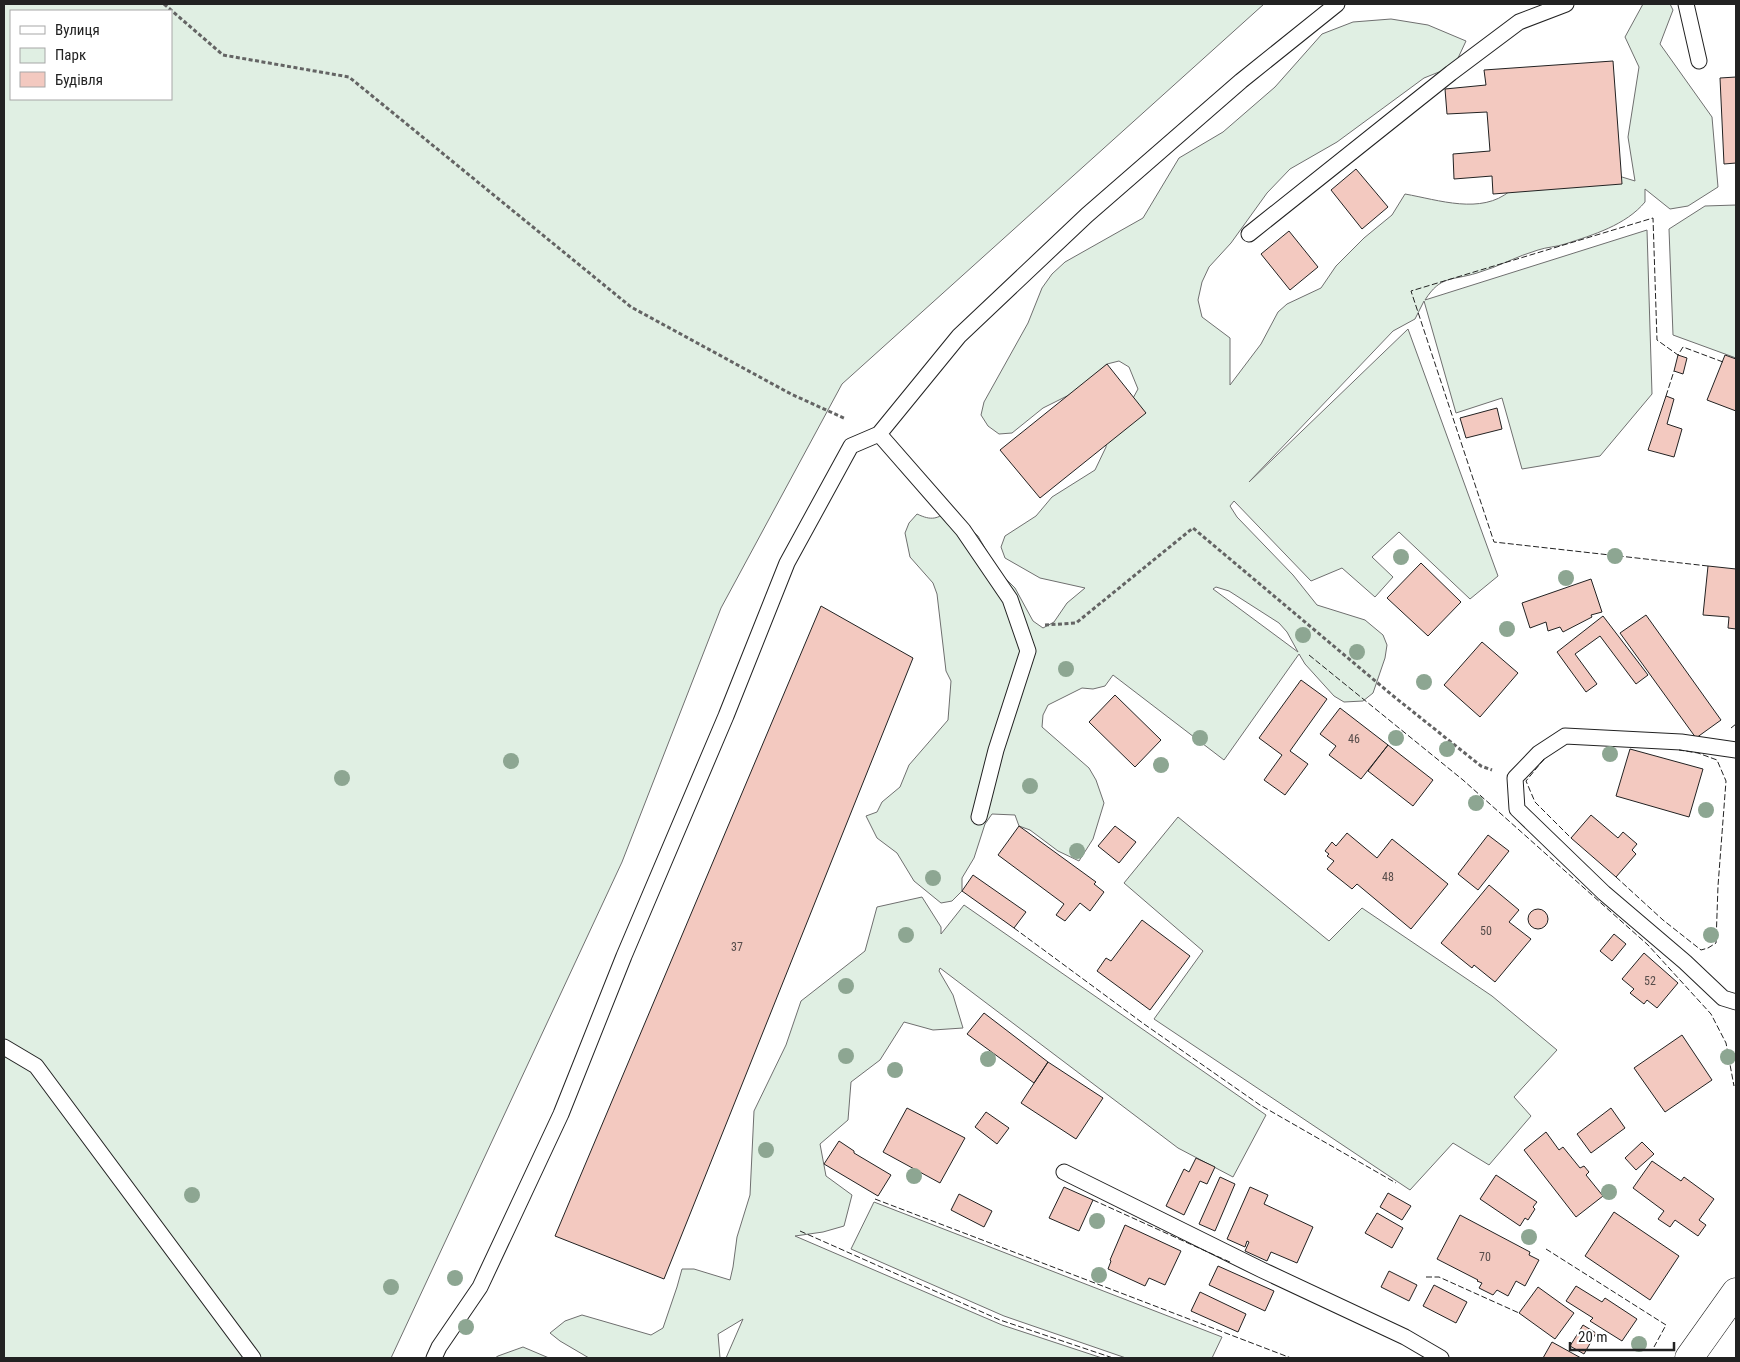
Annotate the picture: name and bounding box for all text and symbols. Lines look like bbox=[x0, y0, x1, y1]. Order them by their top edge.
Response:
legend bbox=[10, 10, 172, 100]
text: Вулиця bbox=[55, 21, 100, 39]
text: Парк bbox=[55, 46, 86, 64]
text: Будівля bbox=[55, 71, 103, 89]
house number: 46 bbox=[1348, 732, 1360, 746]
house number: 48 bbox=[1382, 870, 1394, 884]
house number: 50 bbox=[1480, 924, 1492, 938]
house number: 37 bbox=[731, 940, 743, 954]
house number: 52 bbox=[1644, 974, 1656, 988]
house number: 70 bbox=[1479, 1250, 1491, 1264]
scale bar bbox=[1570, 1320, 1674, 1352]
text: 20 m bbox=[1578, 1328, 1608, 1346]

